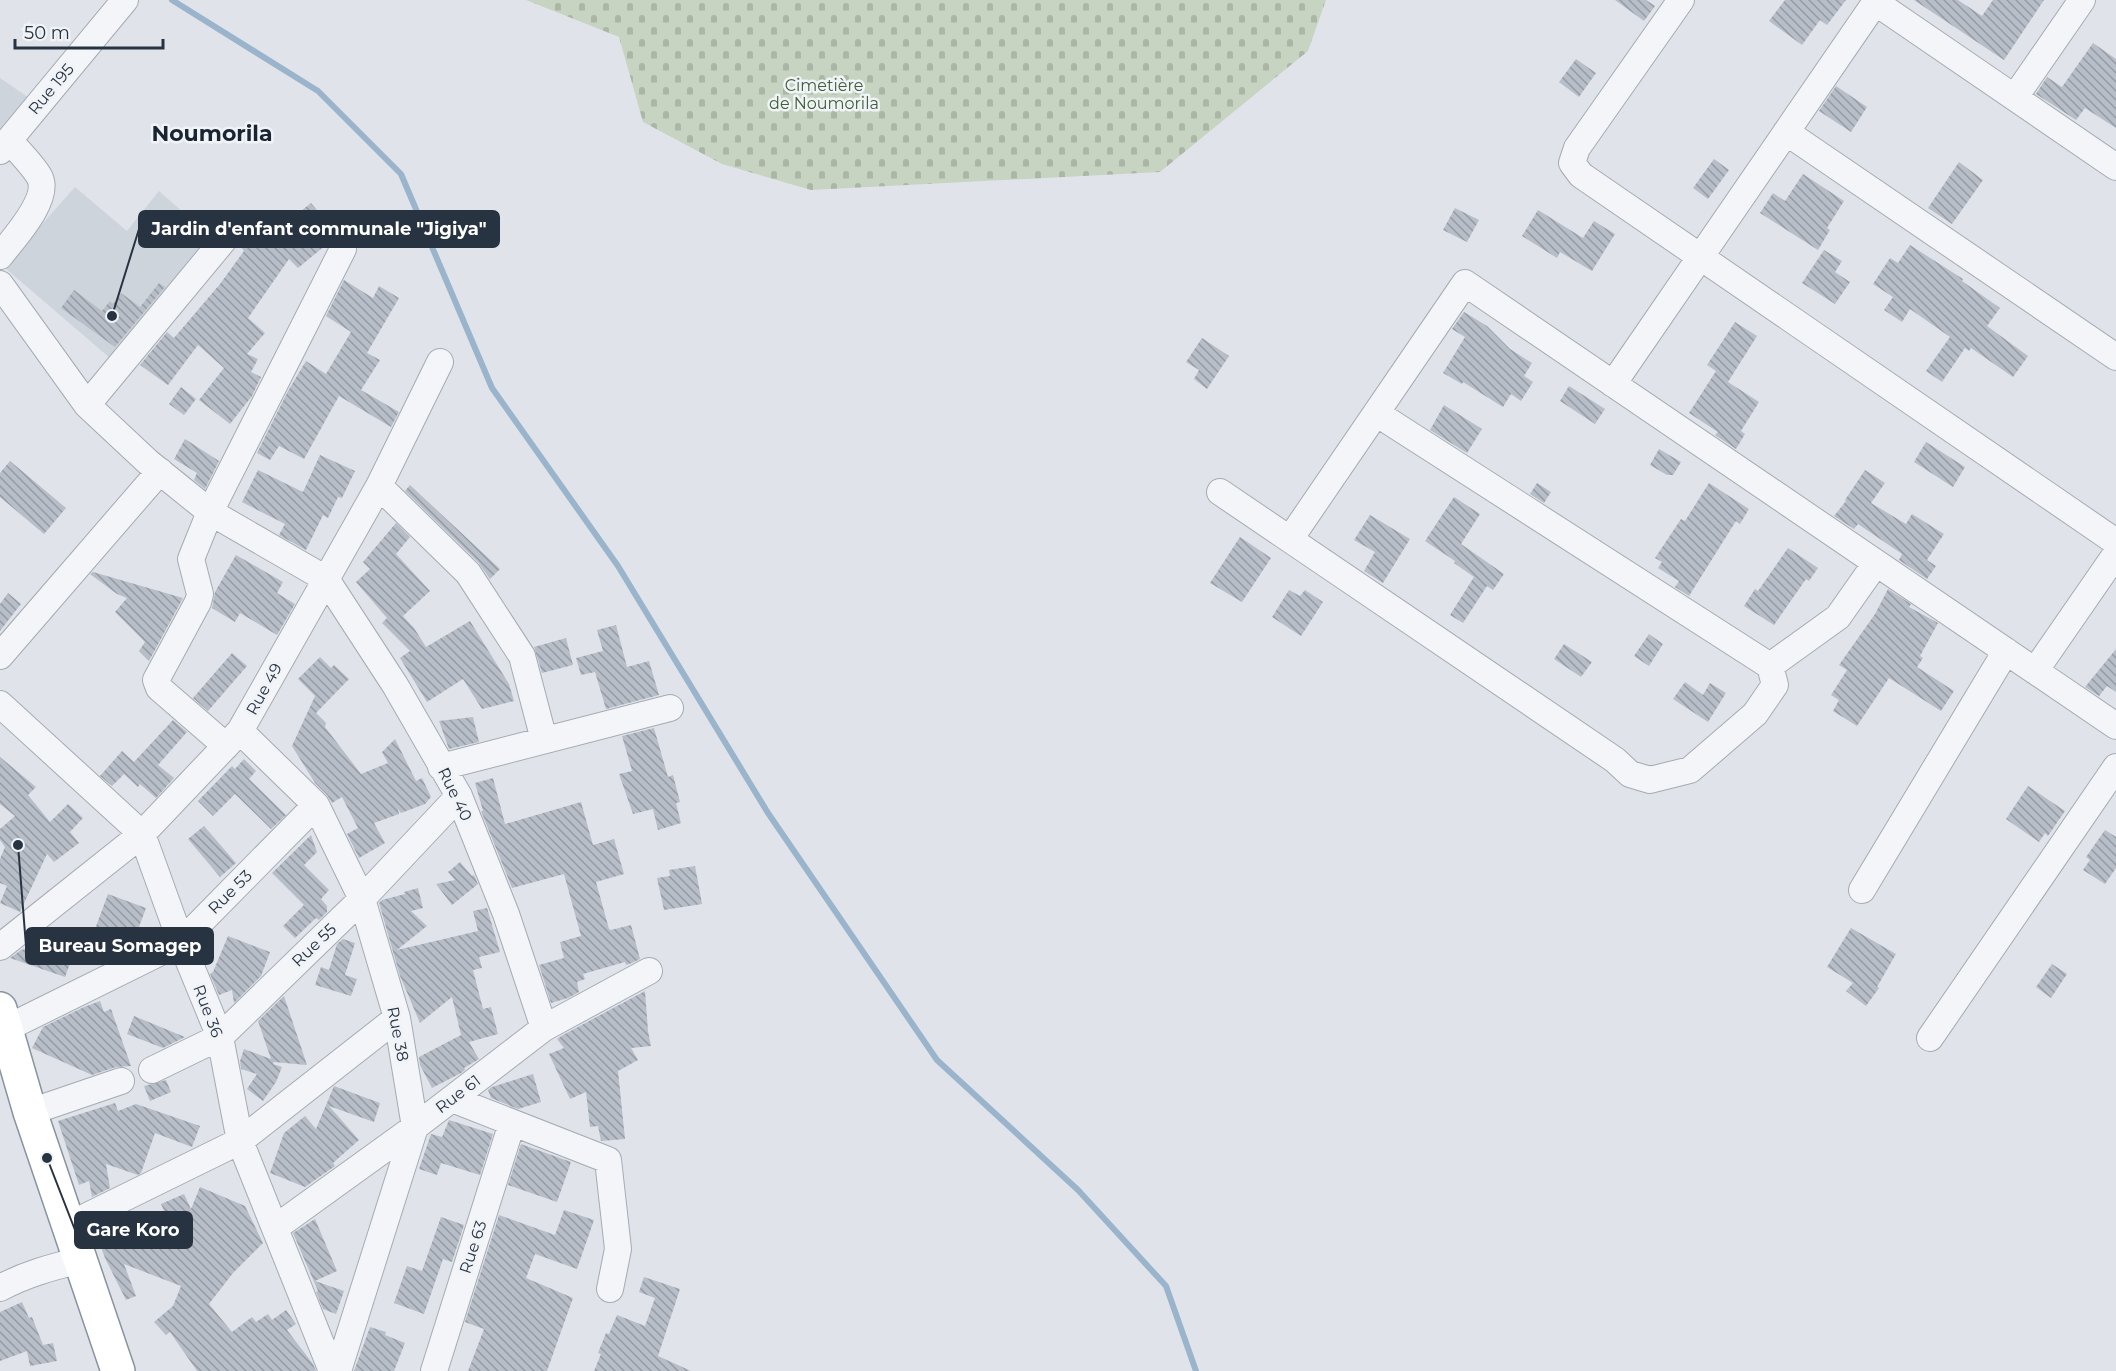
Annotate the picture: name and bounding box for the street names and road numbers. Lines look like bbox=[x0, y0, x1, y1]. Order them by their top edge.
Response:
street label: Rue 195 bbox=[24, 60, 78, 118]
street label: Rue 49 bbox=[242, 660, 286, 718]
street label: Rue 40 bbox=[434, 764, 476, 824]
street label: Rue 53 bbox=[204, 866, 256, 918]
street label: Rue 55 bbox=[288, 919, 340, 971]
street label: Rue 36 bbox=[189, 982, 227, 1040]
street label: Rue 38 bbox=[383, 1005, 413, 1063]
street label: Rue 61 bbox=[432, 1071, 484, 1117]
street label: Rue 63 bbox=[455, 1218, 491, 1276]

